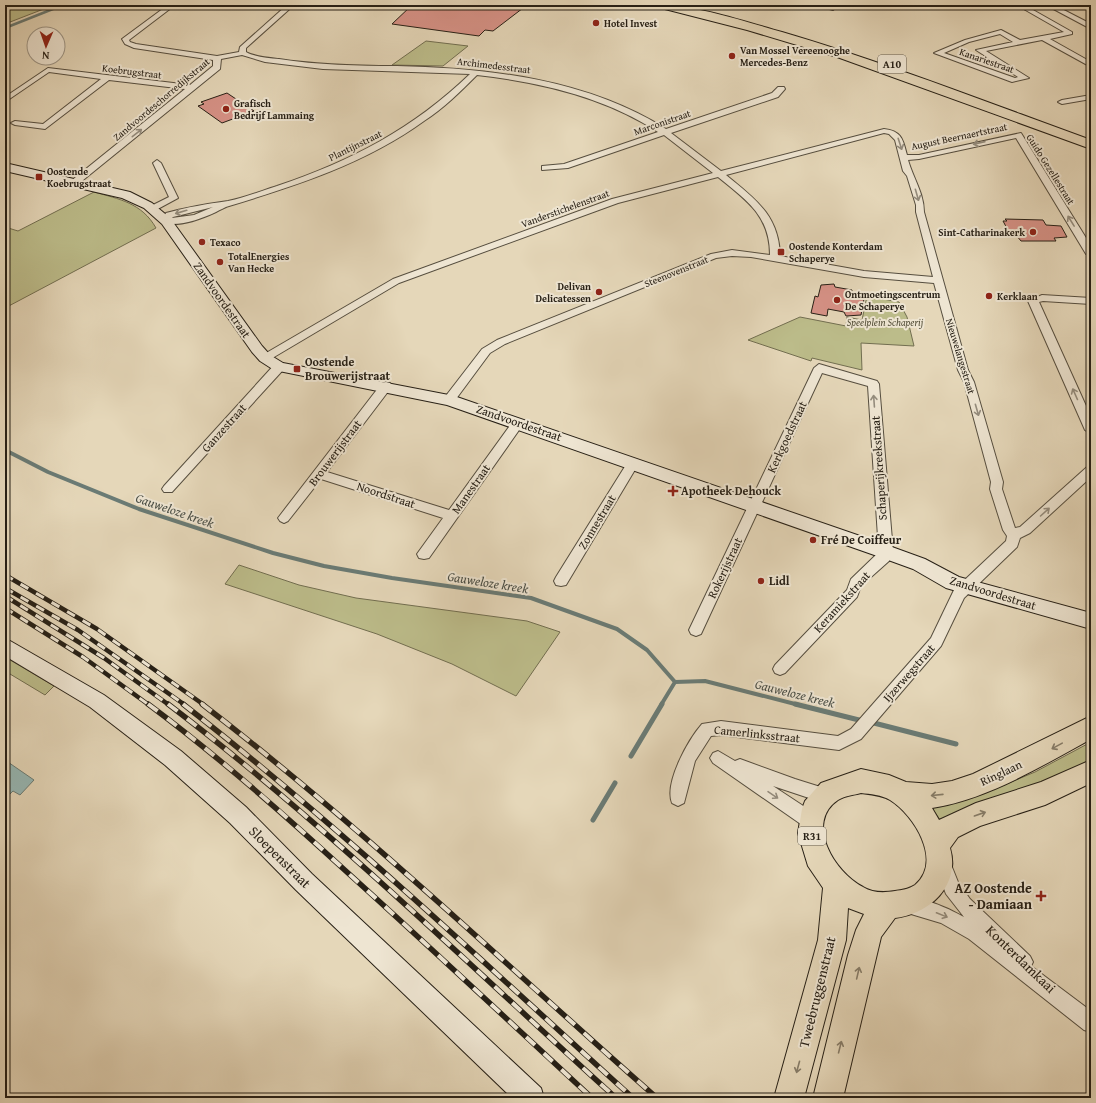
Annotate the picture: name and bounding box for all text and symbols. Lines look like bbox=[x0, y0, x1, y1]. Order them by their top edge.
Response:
place label: Hotel Invest bbox=[604, 16, 658, 31]
marker: Hotel Invest bbox=[591, 18, 601, 28]
north arrow bbox=[26, 26, 66, 66]
place label: Van Mossel Vereenooghe Mercedes-Benz bbox=[740, 43, 850, 70]
street label: Kanariestraat bbox=[957, 44, 1017, 77]
text: N bbox=[41, 48, 50, 64]
marker: Van Mossel Vereenooghe Mercedes-Benz bbox=[727, 51, 737, 61]
street label: Zandvoordeschorredijkstraat bbox=[110, 54, 213, 144]
street label: Archimedesstraat bbox=[456, 54, 532, 78]
road number: A10 bbox=[878, 55, 906, 73]
street label: Koebrugstraat bbox=[101, 60, 163, 83]
place label: Grafisch Bedrijf Lammaing bbox=[234, 96, 315, 123]
marker: Grafisch Bedrijf Lammaing bbox=[221, 104, 231, 114]
street label: Marconistraat bbox=[632, 106, 693, 139]
street label: August Beernaertstraat bbox=[910, 119, 1009, 154]
street label: Plantijnstraat bbox=[326, 126, 385, 165]
one-way arrow bbox=[132, 128, 143, 137]
street label: Guido Gezellestraat bbox=[1023, 131, 1079, 208]
one-way arrow bbox=[897, 137, 904, 150]
one-way arrow bbox=[973, 140, 986, 147]
place label: Oostende Koebrugstraat bbox=[47, 164, 111, 191]
marker: Oostende Koebrugstraat bbox=[34, 172, 44, 182]
street label: Vanderstichelenstraat bbox=[519, 185, 612, 231]
one-way arrow bbox=[914, 188, 921, 201]
one-way arrow bbox=[174, 209, 187, 216]
one-way arrow bbox=[1066, 215, 1074, 227]
place label: Sint-Catharinakerk bbox=[938, 225, 1025, 240]
marker: Sint-Catharinakerk bbox=[1028, 227, 1038, 237]
place label: Texaco bbox=[210, 235, 241, 250]
marker: Texaco bbox=[197, 237, 207, 247]
place label: Oostende Konterdam Schaperye bbox=[789, 239, 883, 266]
marker: Oostende Konterdam Schaperye bbox=[776, 247, 786, 257]
place label: TotalEnergies Van Hecke bbox=[228, 249, 289, 276]
street label: Steenovenstraat bbox=[642, 252, 711, 291]
marker: TotalEnergies Van Hecke bbox=[215, 257, 225, 267]
street label: Zandvoordestraat bbox=[190, 258, 255, 342]
place label: Delivan Delicatessen bbox=[536, 279, 591, 306]
marker: Delivan Delicatessen bbox=[594, 287, 604, 297]
place label: Ontmoetingscentrum De Schaperye bbox=[845, 287, 941, 314]
place label: Kerklaan bbox=[997, 289, 1038, 304]
marker: Kerklaan bbox=[984, 291, 994, 301]
marker: Ontmoetingscentrum De Schaperye bbox=[832, 295, 842, 305]
park label: Speelplein Schaperij bbox=[847, 315, 924, 330]
street label: Nieuwelangestraat bbox=[942, 316, 979, 396]
place label: Oostende Brouwerijstraat bbox=[305, 353, 391, 384]
marker: Oostende Brouwerijstraat bbox=[292, 364, 302, 374]
one-way arrow bbox=[1071, 388, 1078, 400]
one-way arrow bbox=[870, 395, 877, 408]
street label: Kerkgoedstraat bbox=[763, 397, 811, 475]
street label: Ganzestraat bbox=[197, 399, 250, 456]
street label: Zandvoordestraat bbox=[474, 400, 565, 445]
one-way arrow bbox=[974, 404, 981, 417]
street label: Schaperijkreekstraat bbox=[866, 414, 891, 521]
street label: Brouwerijstraat bbox=[304, 415, 366, 489]
street label: Manestraat bbox=[447, 460, 494, 517]
street label: Noordstraat bbox=[355, 477, 418, 512]
place label: Apotheek Dehouck bbox=[681, 482, 781, 499]
marker: Apotheek Dehouck bbox=[668, 486, 678, 496]
water label: Gauweloze kreek bbox=[133, 488, 217, 533]
street label: Zonnestraat bbox=[574, 491, 620, 552]
one-way arrow bbox=[1040, 507, 1050, 517]
place label: Fré De Coiffeur bbox=[821, 531, 902, 548]
street label: Rokerijstraat bbox=[703, 534, 746, 601]
marker: Fré De Coiffeur bbox=[808, 535, 818, 545]
water label: Gauweloze kreek bbox=[446, 567, 530, 598]
street label: Keramiekstraat bbox=[809, 567, 874, 636]
street label: Zandvoordestraat bbox=[948, 571, 1039, 614]
place label: Lidl bbox=[769, 572, 790, 589]
marker: Lidl bbox=[756, 576, 766, 586]
street label: Ijzerwegstraat bbox=[879, 639, 939, 705]
water label: Gauweloze kreek bbox=[753, 674, 837, 713]
street label: Camerlinksstraat bbox=[713, 721, 802, 747]
one-way arrow bbox=[1051, 742, 1063, 750]
street label: Ringlaan bbox=[977, 755, 1025, 790]
one-way arrow bbox=[767, 791, 778, 799]
one-way arrow bbox=[931, 791, 944, 799]
one-way arrow bbox=[974, 810, 986, 818]
street label: Sloepenstraat bbox=[244, 821, 316, 893]
road number: R31 bbox=[798, 827, 826, 845]
place label: AZ Oostende - Damiaan bbox=[955, 878, 1033, 914]
marker: AZ Oostende - Damiaan bbox=[1035, 890, 1047, 902]
one-way arrow bbox=[936, 912, 948, 920]
street label: Konterdamkaai bbox=[982, 920, 1060, 998]
street label: Tweebruggenstraat bbox=[794, 934, 840, 1050]
one-way arrow bbox=[854, 967, 862, 980]
one-way arrow bbox=[837, 1040, 845, 1053]
one-way arrow bbox=[793, 1060, 801, 1073]

